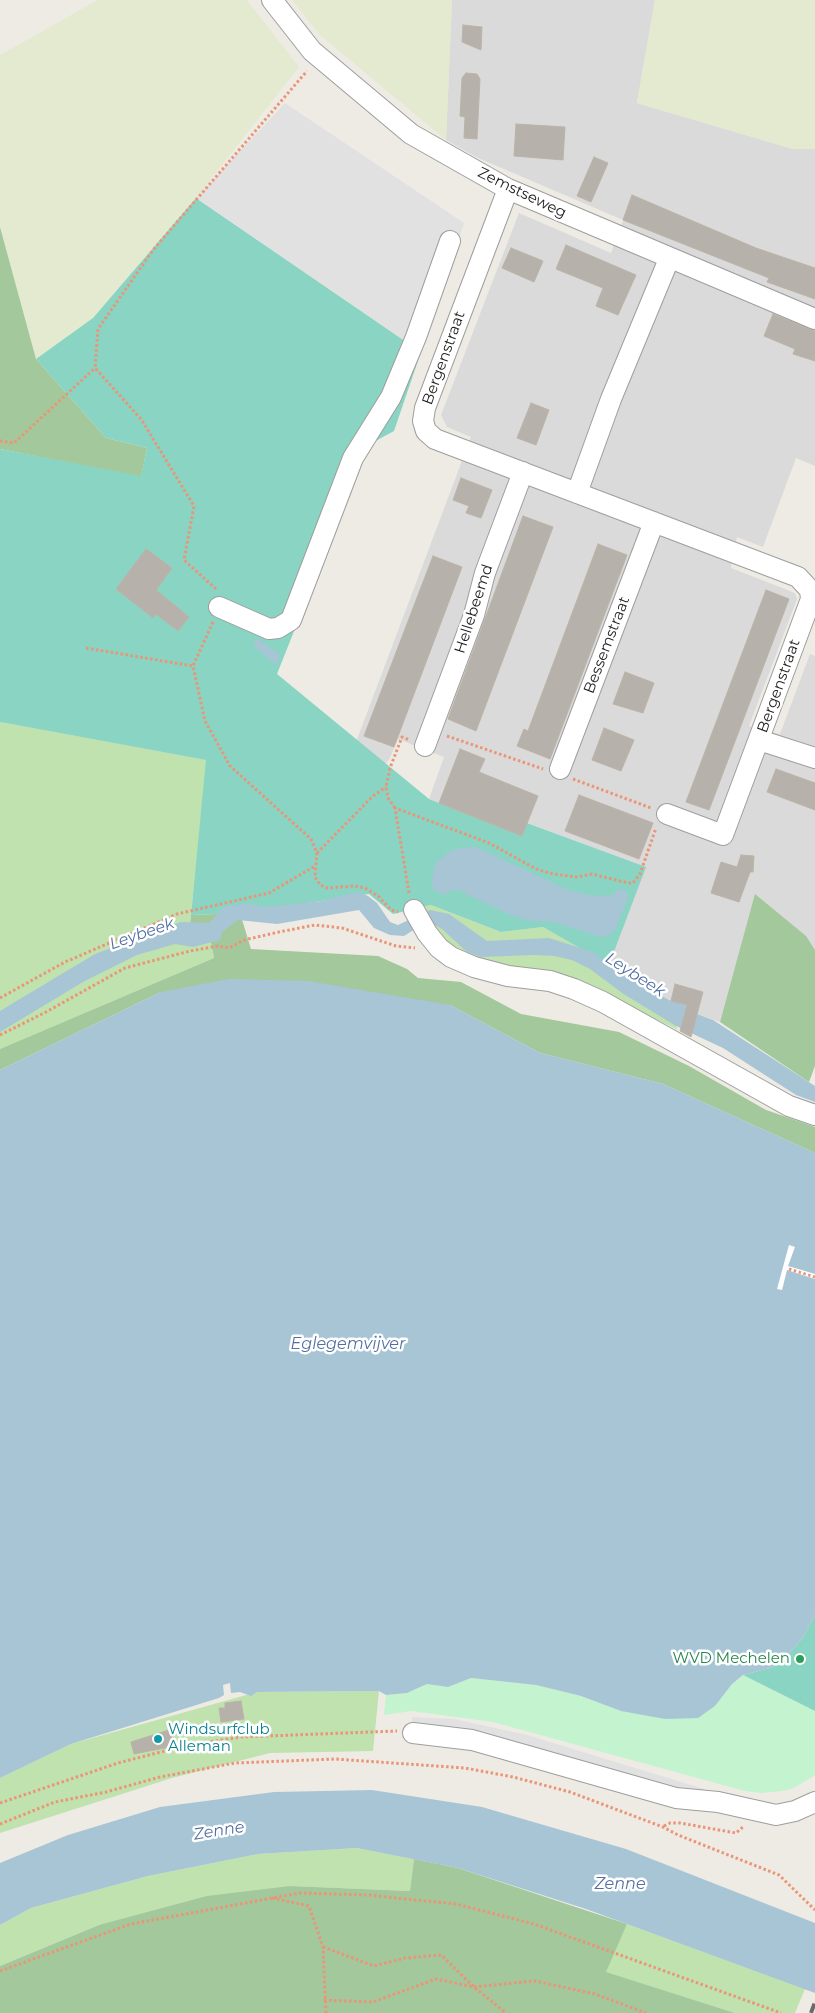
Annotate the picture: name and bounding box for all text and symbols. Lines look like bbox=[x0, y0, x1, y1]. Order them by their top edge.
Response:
street label: Zemstseweg bbox=[475, 164, 569, 222]
street label: Bergenstraat bbox=[419, 309, 469, 407]
street label: Hellebeemd bbox=[451, 562, 497, 656]
street label: Bessemstraat bbox=[580, 594, 634, 696]
street label: Bergenstraat bbox=[754, 637, 804, 735]
water label: Leybeek bbox=[107, 914, 177, 954]
water label: Leybeek bbox=[602, 949, 668, 1001]
water label: Eglegemvijver bbox=[291, 1334, 405, 1354]
place label: WVD Mechelen bbox=[673, 1650, 790, 1668]
marker: WVD Mechelen bbox=[794, 1653, 806, 1665]
place label: Windsurfclub Alleman bbox=[168, 1721, 270, 1756]
marker: Windsurfclub Alleman bbox=[152, 1733, 164, 1745]
water label: Zenne bbox=[192, 1818, 246, 1844]
water label: Zenne bbox=[594, 1874, 646, 1894]

